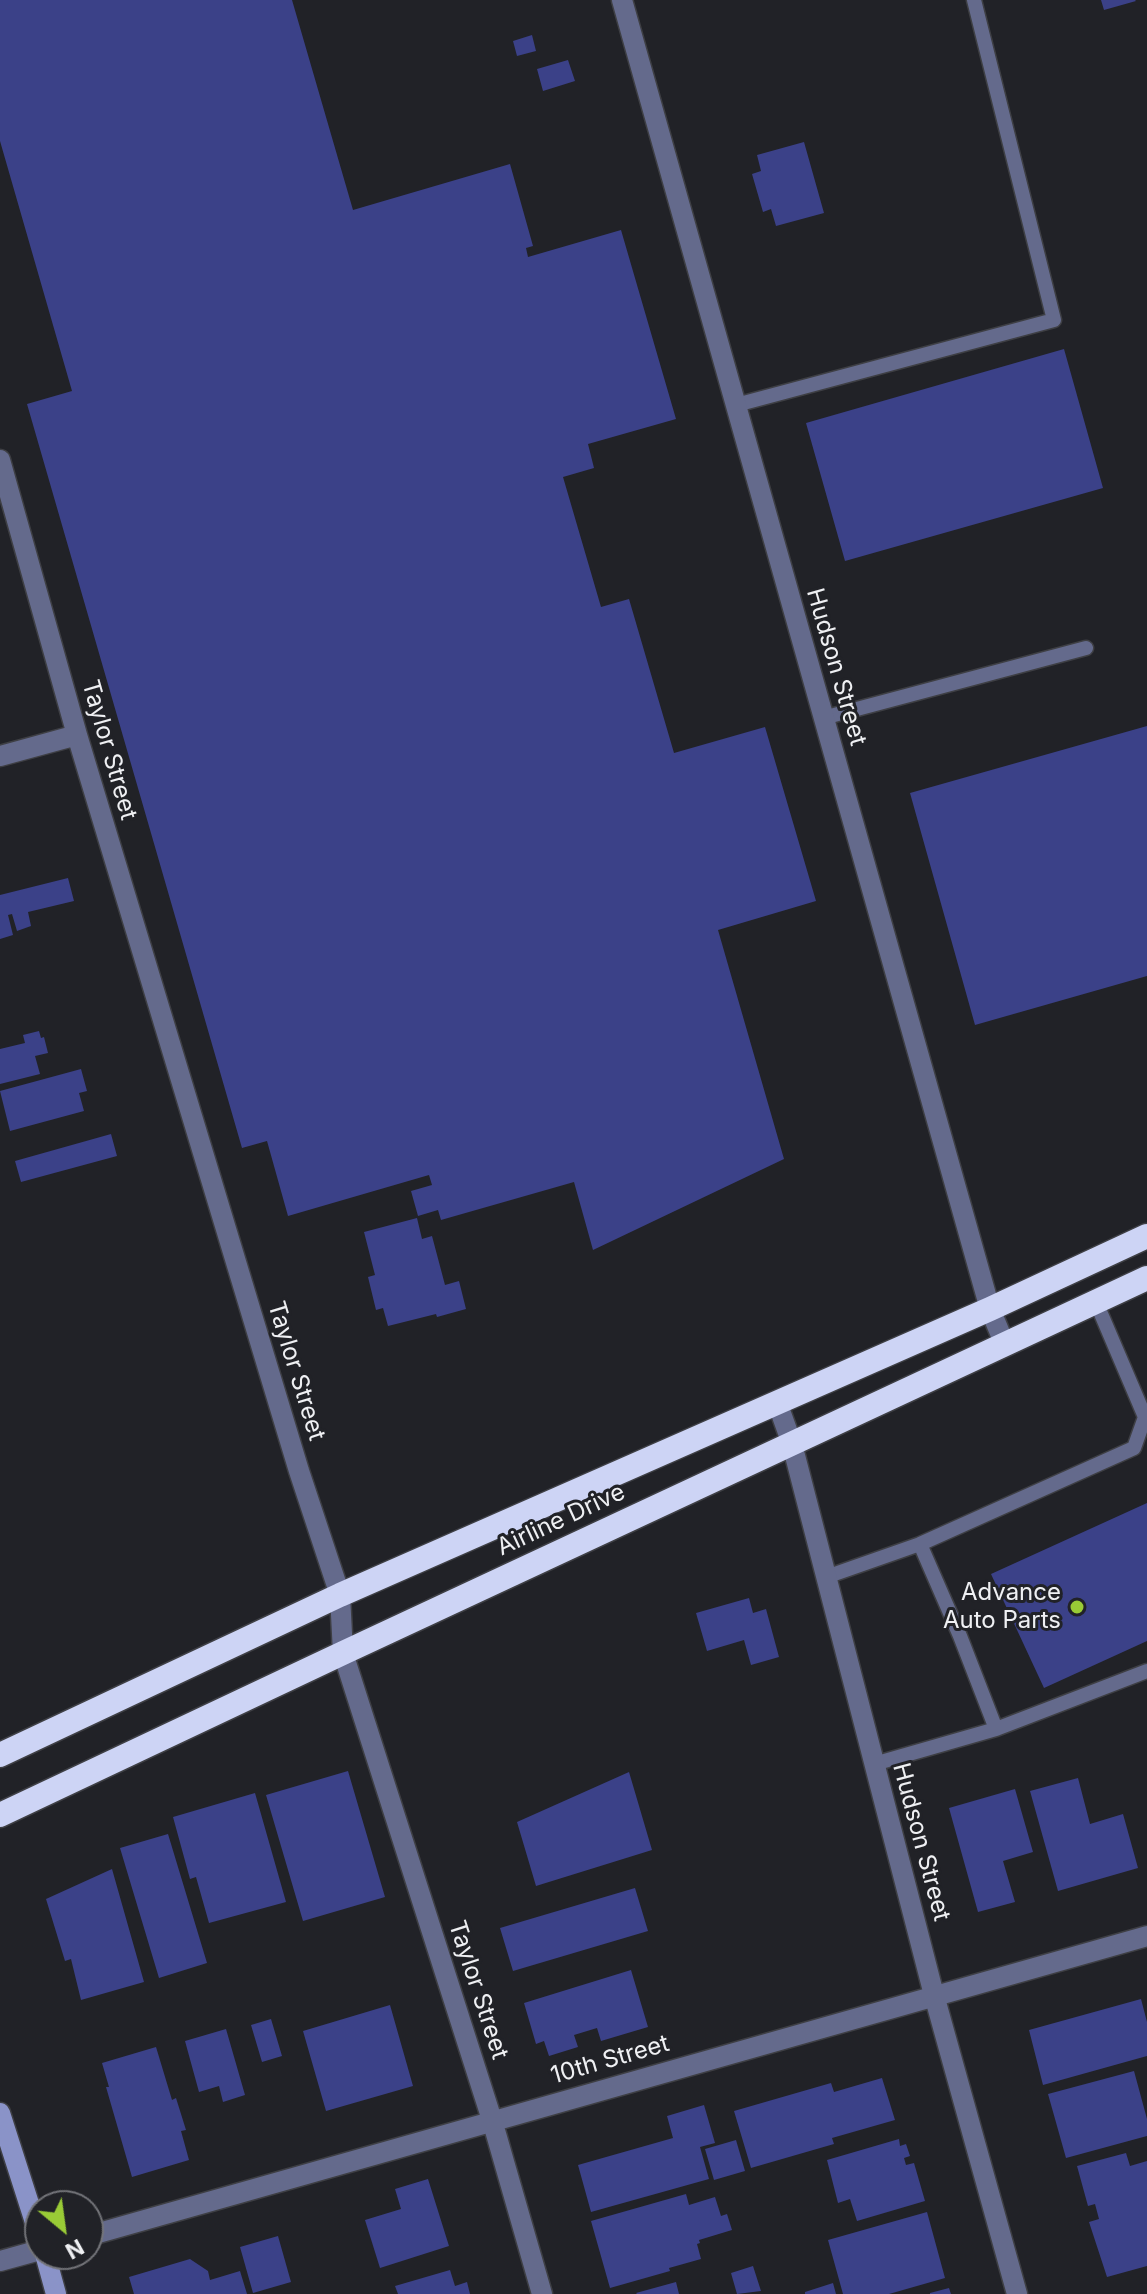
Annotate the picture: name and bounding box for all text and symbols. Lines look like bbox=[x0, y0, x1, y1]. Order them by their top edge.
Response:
street label: Hudson Street bbox=[800, 585, 872, 749]
street label: Taylor Street bbox=[75, 677, 143, 823]
street label: Taylor Street bbox=[261, 1298, 331, 1444]
street label: Airline Drive bbox=[492, 1478, 630, 1562]
place label: Advance Auto Parts bbox=[943, 1579, 1061, 1635]
marker: Advance Auto Parts bbox=[1068, 1598, 1086, 1616]
street label: Hudson Street bbox=[886, 1760, 956, 1924]
street label: Taylor Street bbox=[442, 1917, 514, 2063]
street label: 10th Street bbox=[548, 2029, 672, 2091]
north arrow bbox=[24, 2190, 104, 2270]
text: N bbox=[61, 2234, 88, 2265]

